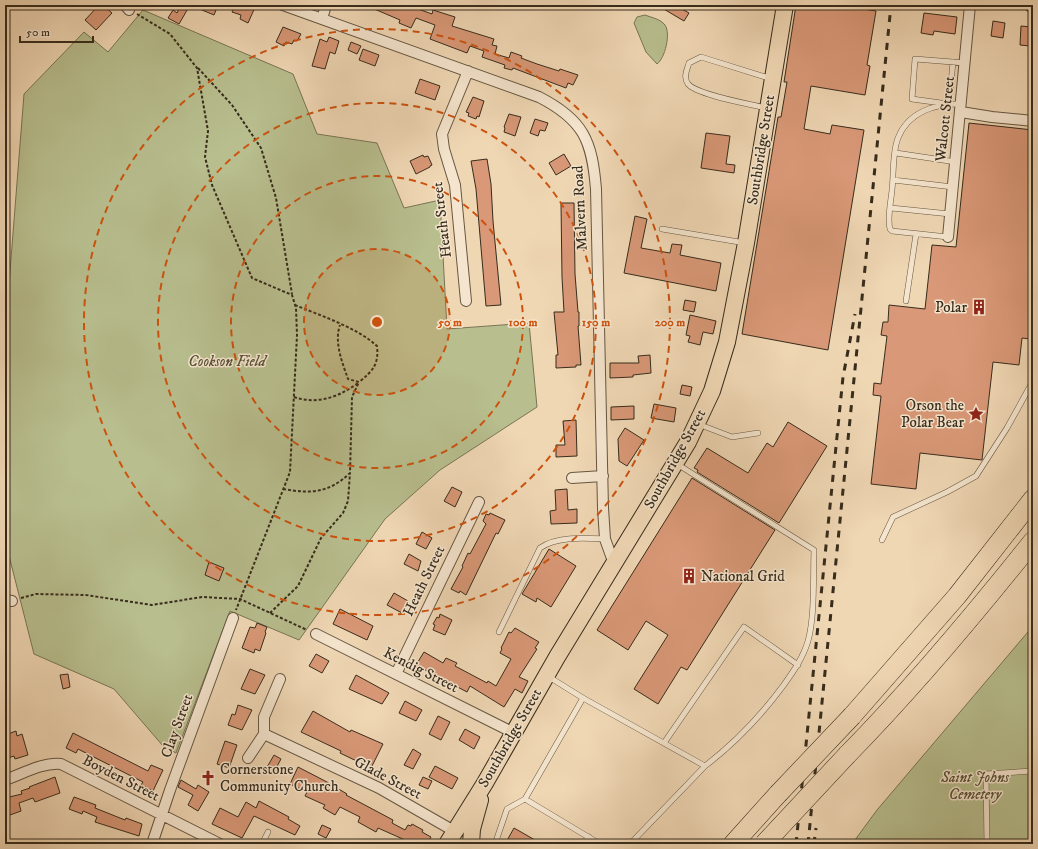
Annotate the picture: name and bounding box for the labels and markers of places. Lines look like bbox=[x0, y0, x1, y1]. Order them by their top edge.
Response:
place label: Polar bbox=[935, 298, 967, 317]
building icon: Polar bbox=[970, 298, 988, 316]
centre of rings bbox=[370, 315, 384, 329]
place label: Orson the Polar Bear bbox=[901, 396, 964, 432]
place icon: Orson the Polar Bear bbox=[967, 405, 985, 423]
building icon: National Grid bbox=[680, 567, 698, 585]
place label: National Grid bbox=[701, 567, 785, 586]
place label: Cornerstone Community Church bbox=[220, 760, 339, 796]
church icon: Cornerstone Community Church bbox=[199, 769, 217, 787]

